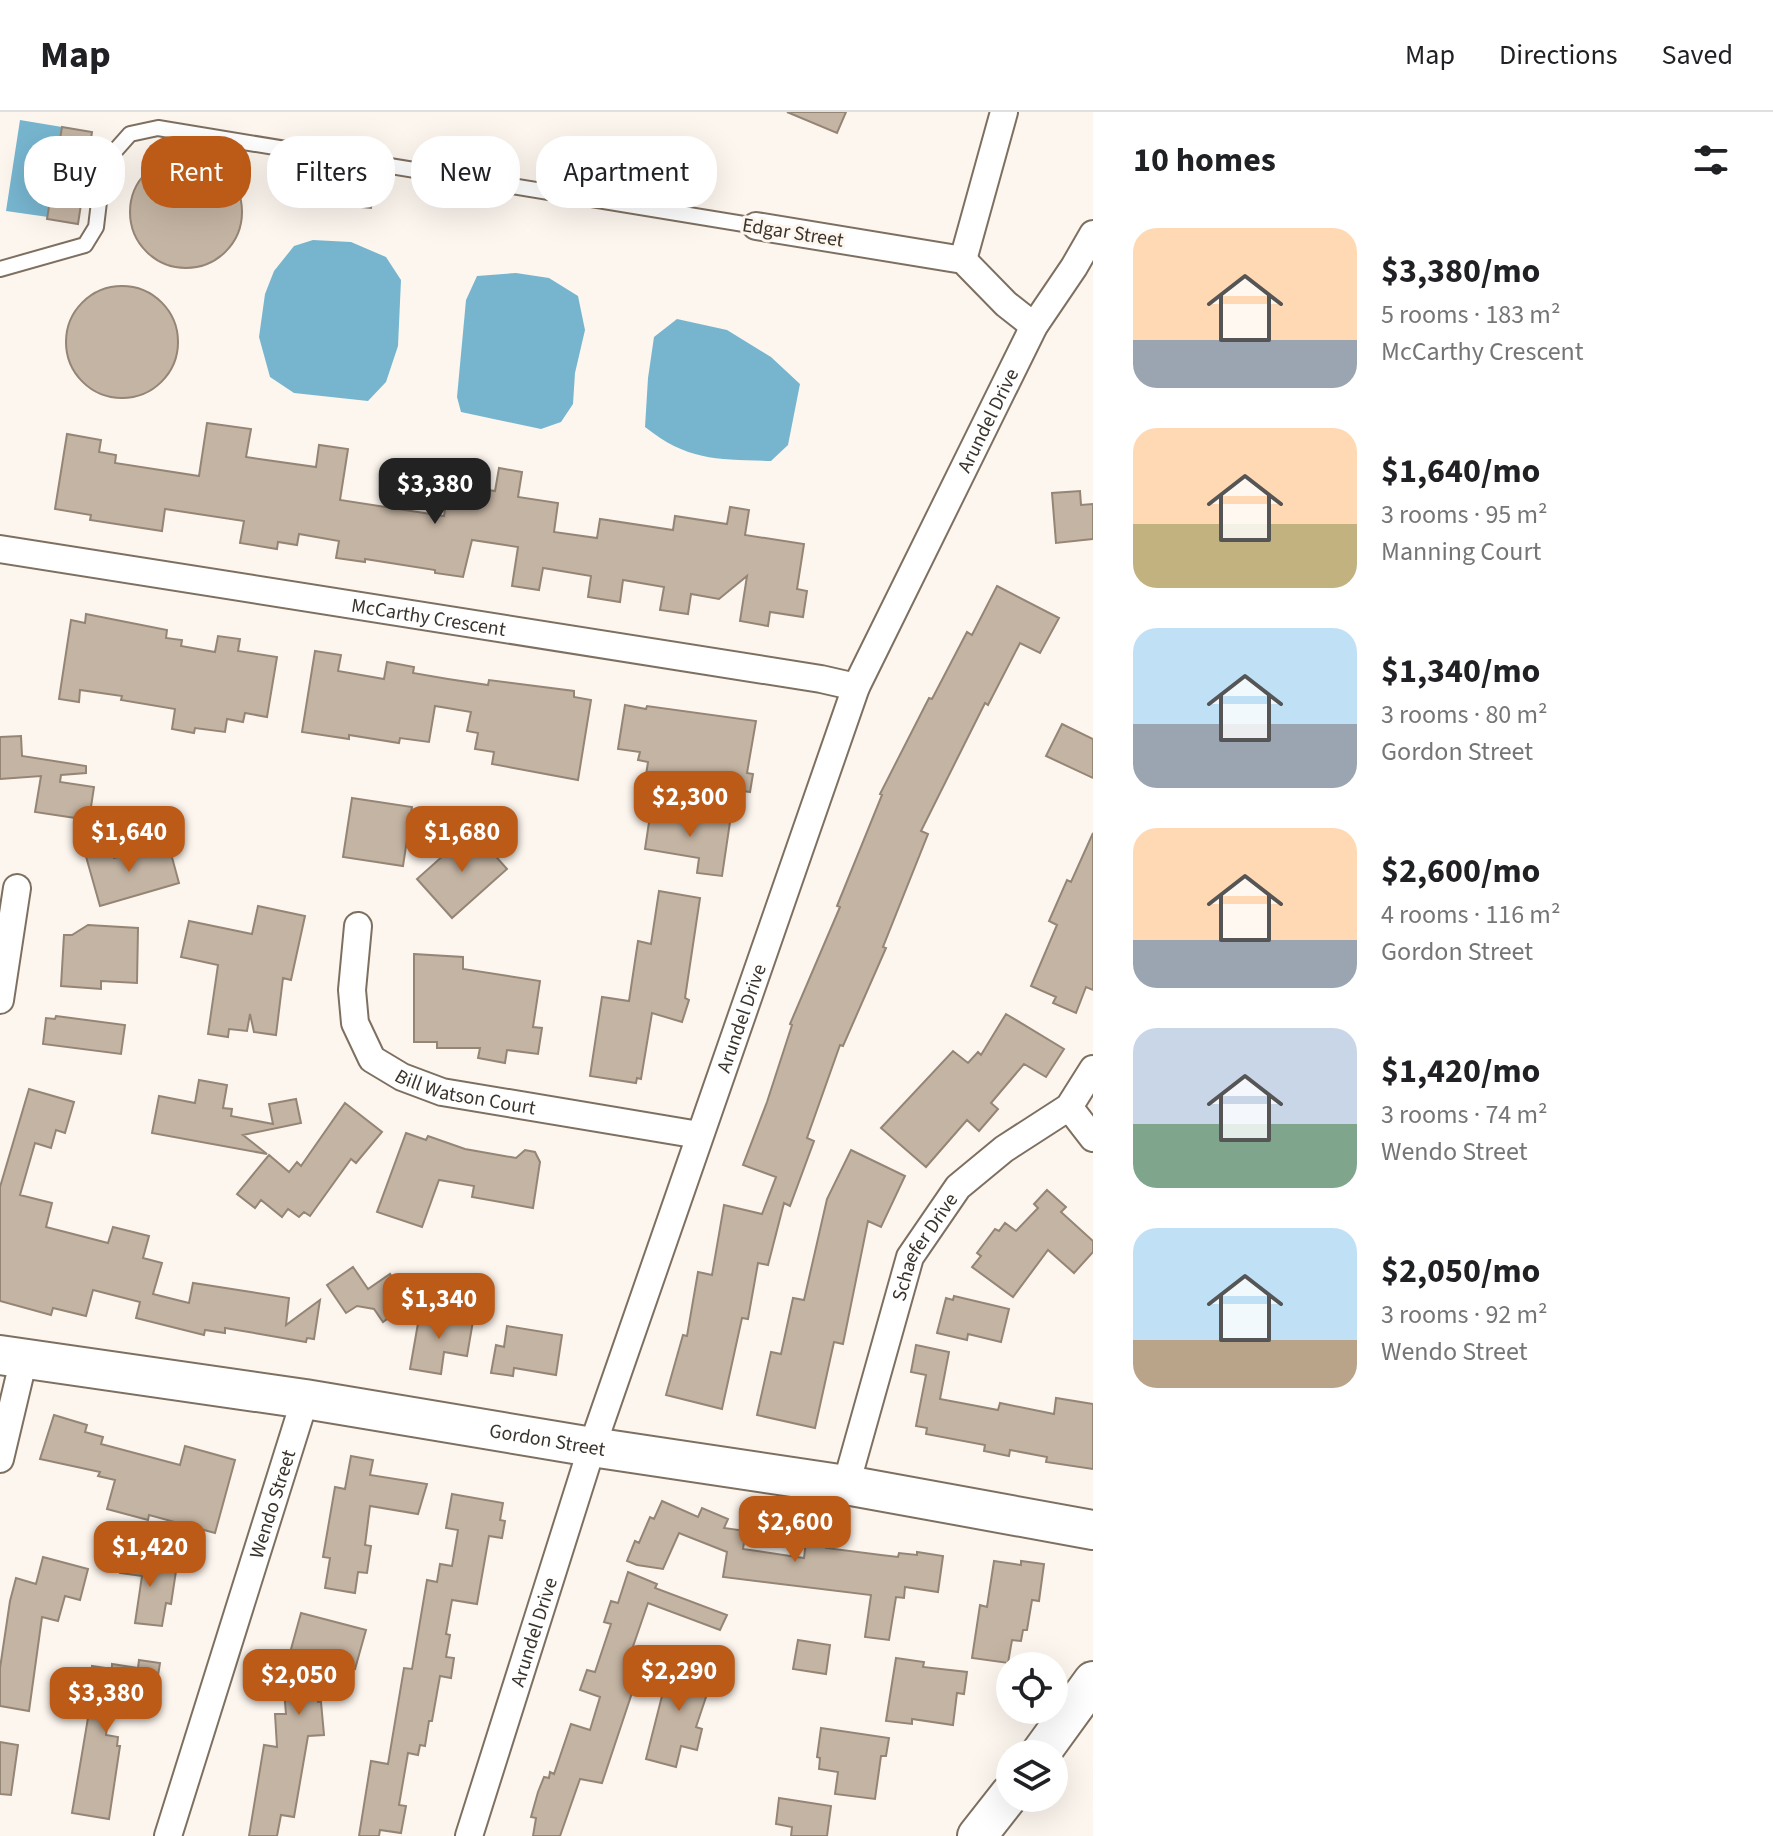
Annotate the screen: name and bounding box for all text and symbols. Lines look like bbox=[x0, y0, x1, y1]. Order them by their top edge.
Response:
text: Map bbox=[40, 28, 111, 82]
text: Map bbox=[1405, 35, 1455, 75]
text: Directions bbox=[1499, 35, 1618, 75]
text: Saved bbox=[1662, 35, 1733, 75]
chip: Buy bbox=[24, 136, 125, 208]
chip: Rent bbox=[141, 136, 251, 208]
chip: Filters bbox=[267, 136, 395, 208]
chip: New bbox=[411, 136, 520, 208]
chip: Apartment bbox=[536, 136, 717, 208]
text: 10 homes bbox=[1133, 136, 1276, 185]
icon: filters bbox=[1689, 138, 1733, 182]
street label: Edgar Street bbox=[740, 211, 846, 255]
text: $3,380/mo bbox=[1381, 247, 1541, 296]
icon: home bbox=[1197, 260, 1293, 356]
text: 5 rooms · 183 m² bbox=[1381, 296, 1560, 333]
text: McCarthy Crescent bbox=[1381, 333, 1584, 370]
street label: Arundel Drive bbox=[951, 364, 1026, 478]
text: $1,640/mo bbox=[1381, 447, 1541, 496]
pin: $3,380 bbox=[370, 458, 500, 526]
icon: home bbox=[1197, 460, 1293, 556]
text: $3,380 bbox=[397, 465, 473, 502]
text: 3 rooms · 95 m² bbox=[1381, 496, 1548, 533]
text: Manning Court bbox=[1381, 533, 1541, 570]
street label: McCarthy Crescent bbox=[349, 592, 508, 644]
text: $1,340/mo bbox=[1381, 647, 1541, 696]
icon: home bbox=[1197, 660, 1293, 756]
text: 3 rooms · 80 m² bbox=[1381, 696, 1548, 733]
text: Gordon Street bbox=[1381, 733, 1533, 770]
pin: $2,300 bbox=[625, 771, 755, 839]
text: $2,300 bbox=[652, 778, 728, 815]
pin: $1,640 bbox=[64, 806, 194, 874]
pin: $1,680 bbox=[397, 806, 527, 874]
text: $1,640 bbox=[91, 813, 167, 850]
text: $1,680 bbox=[424, 813, 500, 850]
text: $2,600/mo bbox=[1381, 847, 1541, 896]
icon: home bbox=[1197, 860, 1293, 956]
text: 4 rooms · 116 m² bbox=[1381, 896, 1560, 933]
text: Gordon Street bbox=[1381, 933, 1533, 970]
street label: Arundel Drive bbox=[710, 960, 774, 1077]
text: $1,420/mo bbox=[1381, 1047, 1541, 1096]
icon: home bbox=[1197, 1060, 1293, 1156]
street label: Bill Watson Court bbox=[389, 1063, 538, 1123]
text: 3 rooms · 74 m² bbox=[1381, 1096, 1548, 1133]
text: Wendo Street bbox=[1381, 1133, 1527, 1170]
street label: Schaefer Drive bbox=[885, 1187, 965, 1304]
text: $2,050/mo bbox=[1381, 1247, 1541, 1296]
icon: home bbox=[1197, 1260, 1293, 1356]
pin: $1,340 bbox=[374, 1273, 504, 1341]
text: $1,340 bbox=[401, 1280, 477, 1317]
text: 3 rooms · 92 m² bbox=[1381, 1296, 1548, 1333]
text: Wendo Street bbox=[1381, 1333, 1527, 1370]
street label: Gordon Street bbox=[487, 1417, 607, 1464]
street label: Wendo Street bbox=[243, 1446, 303, 1562]
pin: $2,600 bbox=[730, 1496, 860, 1564]
text: $2,600 bbox=[757, 1503, 833, 1540]
pin: $1,420 bbox=[85, 1521, 215, 1589]
text: $1,420 bbox=[112, 1528, 188, 1565]
street label: Arundel Drive bbox=[504, 1574, 565, 1690]
pin: $2,290 bbox=[614, 1645, 744, 1713]
pin: $2,050 bbox=[234, 1649, 364, 1717]
text: $2,290 bbox=[641, 1652, 717, 1689]
map controls bbox=[996, 1652, 1068, 1812]
button: locate bbox=[996, 1652, 1068, 1724]
text: $2,050 bbox=[261, 1656, 337, 1693]
pin: $3,380 bbox=[41, 1667, 171, 1735]
text: $3,380 bbox=[68, 1674, 144, 1711]
button: layers bbox=[996, 1740, 1068, 1812]

